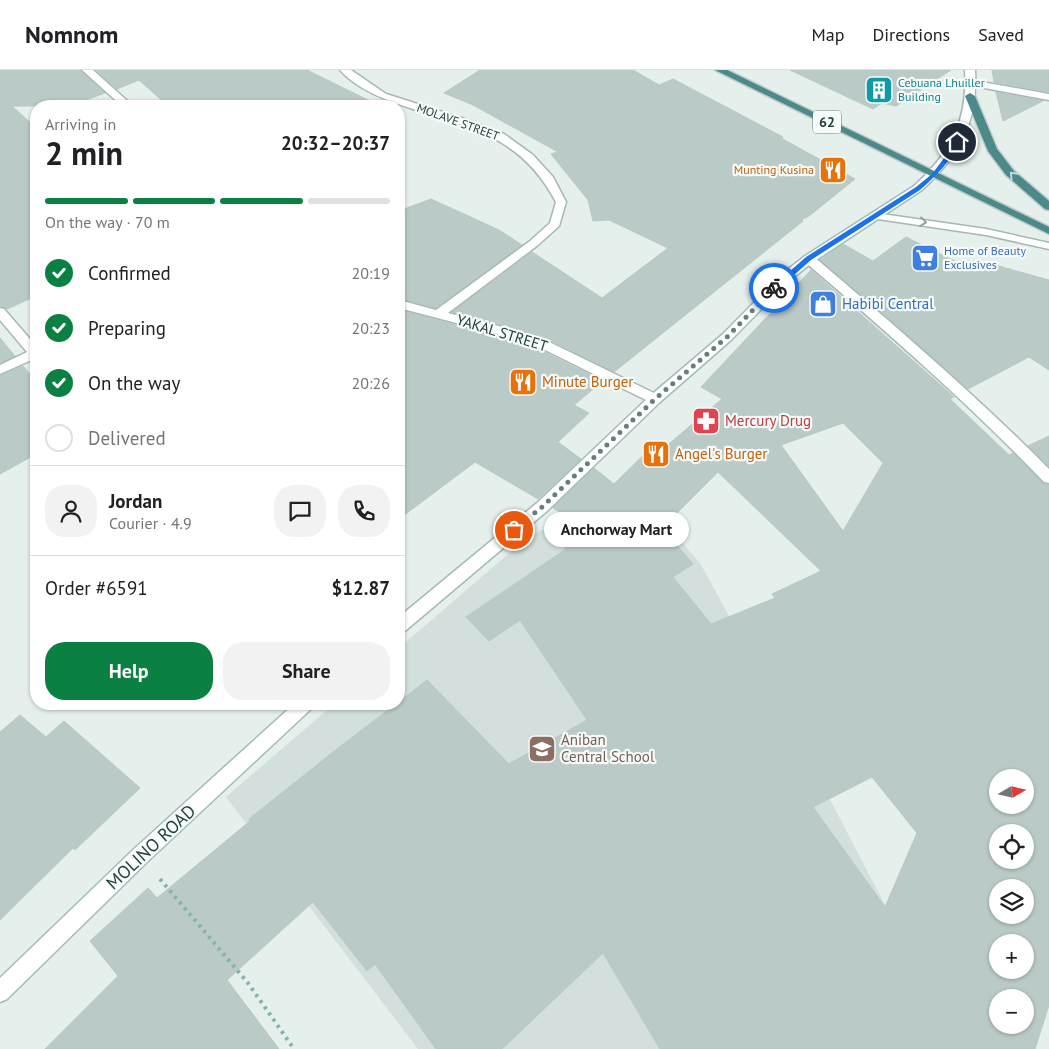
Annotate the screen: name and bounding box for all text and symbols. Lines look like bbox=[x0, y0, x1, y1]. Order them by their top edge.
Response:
text: Nomnom bbox=[25, 19, 118, 50]
text: Map bbox=[812, 23, 844, 46]
text: Directions bbox=[872, 23, 950, 46]
text: Saved bbox=[978, 23, 1024, 46]
building icon: Cebuana Lhuiller Building bbox=[864, 75, 894, 105]
place label: Cebuana Lhuiller Building bbox=[898, 75, 985, 104]
street label: MOLAVE STREET bbox=[415, 100, 502, 144]
road number: 62 bbox=[813, 111, 841, 134]
text: Arriving in bbox=[45, 114, 116, 134]
pin bbox=[936, 121, 978, 163]
icon: home bbox=[943, 128, 971, 156]
text: 20:32–20:37 bbox=[281, 131, 390, 155]
text: 2 min bbox=[45, 132, 123, 174]
restaurant icon: Munting Kusina bbox=[818, 155, 848, 185]
place label: Munting Kusina bbox=[734, 162, 814, 177]
one-way arrow bbox=[1010, 171, 1019, 180]
text: On the way · 70 m bbox=[45, 212, 170, 232]
one-way arrow bbox=[920, 216, 928, 227]
supermarket icon: Home of Beauty Exclusives bbox=[910, 243, 940, 273]
place label: Home of Beauty Exclusives bbox=[944, 243, 1026, 272]
icon: check bbox=[45, 259, 73, 287]
text: Confirmed bbox=[88, 261, 171, 285]
text: 20:19 bbox=[352, 263, 390, 283]
courier bbox=[749, 263, 799, 313]
icon: bike bbox=[760, 274, 788, 302]
shop icon: Habibi Central bbox=[808, 289, 838, 319]
place label: Habibi Central bbox=[842, 294, 934, 313]
street label: YAKAL STREET bbox=[454, 310, 551, 356]
icon: check bbox=[45, 314, 73, 342]
text: Preparing bbox=[88, 316, 166, 340]
text: 20:23 bbox=[352, 318, 390, 338]
restaurant icon: Minute Burger bbox=[508, 367, 538, 397]
icon: check bbox=[45, 369, 73, 397]
text: On the way bbox=[88, 371, 180, 395]
place label: Minute Burger bbox=[542, 372, 633, 391]
text: 20:26 bbox=[352, 373, 390, 393]
pharmacy icon: Mercury Drug bbox=[691, 406, 721, 436]
place label: Mercury Drug bbox=[725, 411, 811, 430]
text: Delivered bbox=[88, 426, 166, 450]
restaurant icon: Angel's Burger bbox=[641, 439, 671, 469]
place label: Angel's Burger bbox=[675, 444, 767, 463]
button: person bbox=[45, 485, 97, 537]
button: chat bbox=[274, 485, 326, 537]
button: phone bbox=[338, 485, 390, 537]
text: Jordan bbox=[109, 489, 162, 513]
pin bbox=[493, 509, 535, 551]
callout: Anchorway Mart bbox=[544, 512, 689, 548]
text: Courier · 4.9 bbox=[109, 513, 192, 533]
icon: bag bbox=[500, 516, 528, 544]
text: Anchorway Mart bbox=[561, 519, 672, 539]
text: Order #6591 bbox=[45, 576, 148, 600]
text: $12.87 bbox=[331, 576, 390, 600]
button: Help bbox=[45, 642, 213, 700]
button: Share bbox=[223, 642, 390, 700]
place label: Aniban Central School bbox=[561, 730, 655, 766]
school or university icon: Aniban Central School bbox=[527, 734, 557, 764]
north arrow bbox=[989, 769, 1034, 814]
map controls bbox=[989, 769, 1034, 1034]
street label: MOLINO ROAD bbox=[101, 799, 200, 894]
button: locate bbox=[989, 824, 1034, 869]
button: layers bbox=[989, 879, 1034, 924]
button: + bbox=[989, 934, 1034, 979]
button: − bbox=[989, 989, 1034, 1034]

